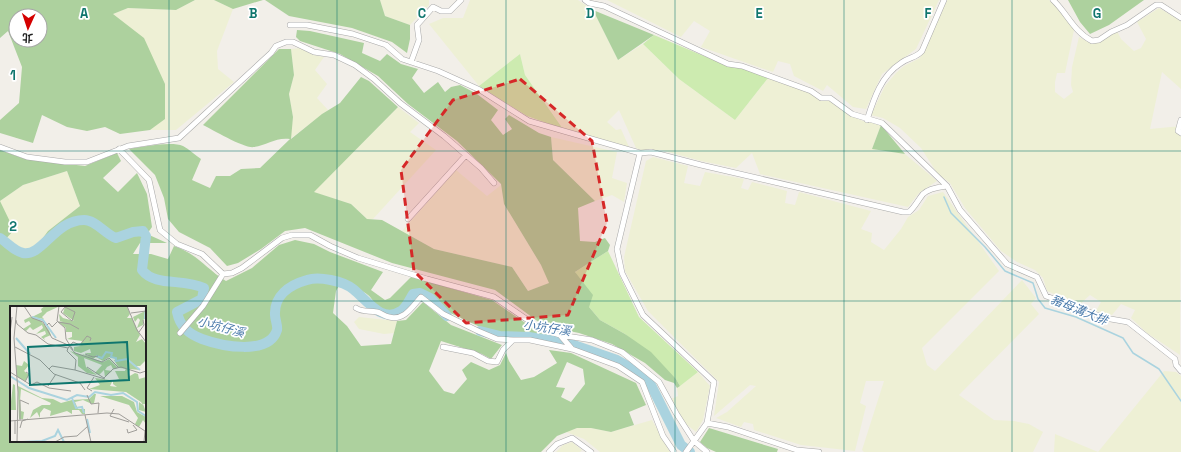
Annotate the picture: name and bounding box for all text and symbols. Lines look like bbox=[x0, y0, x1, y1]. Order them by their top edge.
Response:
text: A bbox=[80, 5, 89, 22]
text: B bbox=[249, 5, 258, 22]
text: C bbox=[418, 5, 426, 22]
text: D bbox=[586, 5, 595, 22]
text: E bbox=[755, 5, 763, 22]
text: F bbox=[925, 5, 932, 22]
text: G bbox=[1093, 5, 1101, 22]
north arrow bbox=[8, 8, 48, 48]
text: 北 bbox=[22, 31, 33, 45]
text: 1 bbox=[10, 67, 16, 84]
text: 2 bbox=[9, 218, 17, 235]
water label: 豬母溝大排 bbox=[1048, 291, 1112, 329]
inset map bbox=[10, 306, 146, 442]
water label: 小坑仔溪 bbox=[196, 313, 248, 341]
water label: 小坑仔溪 bbox=[522, 317, 574, 340]

